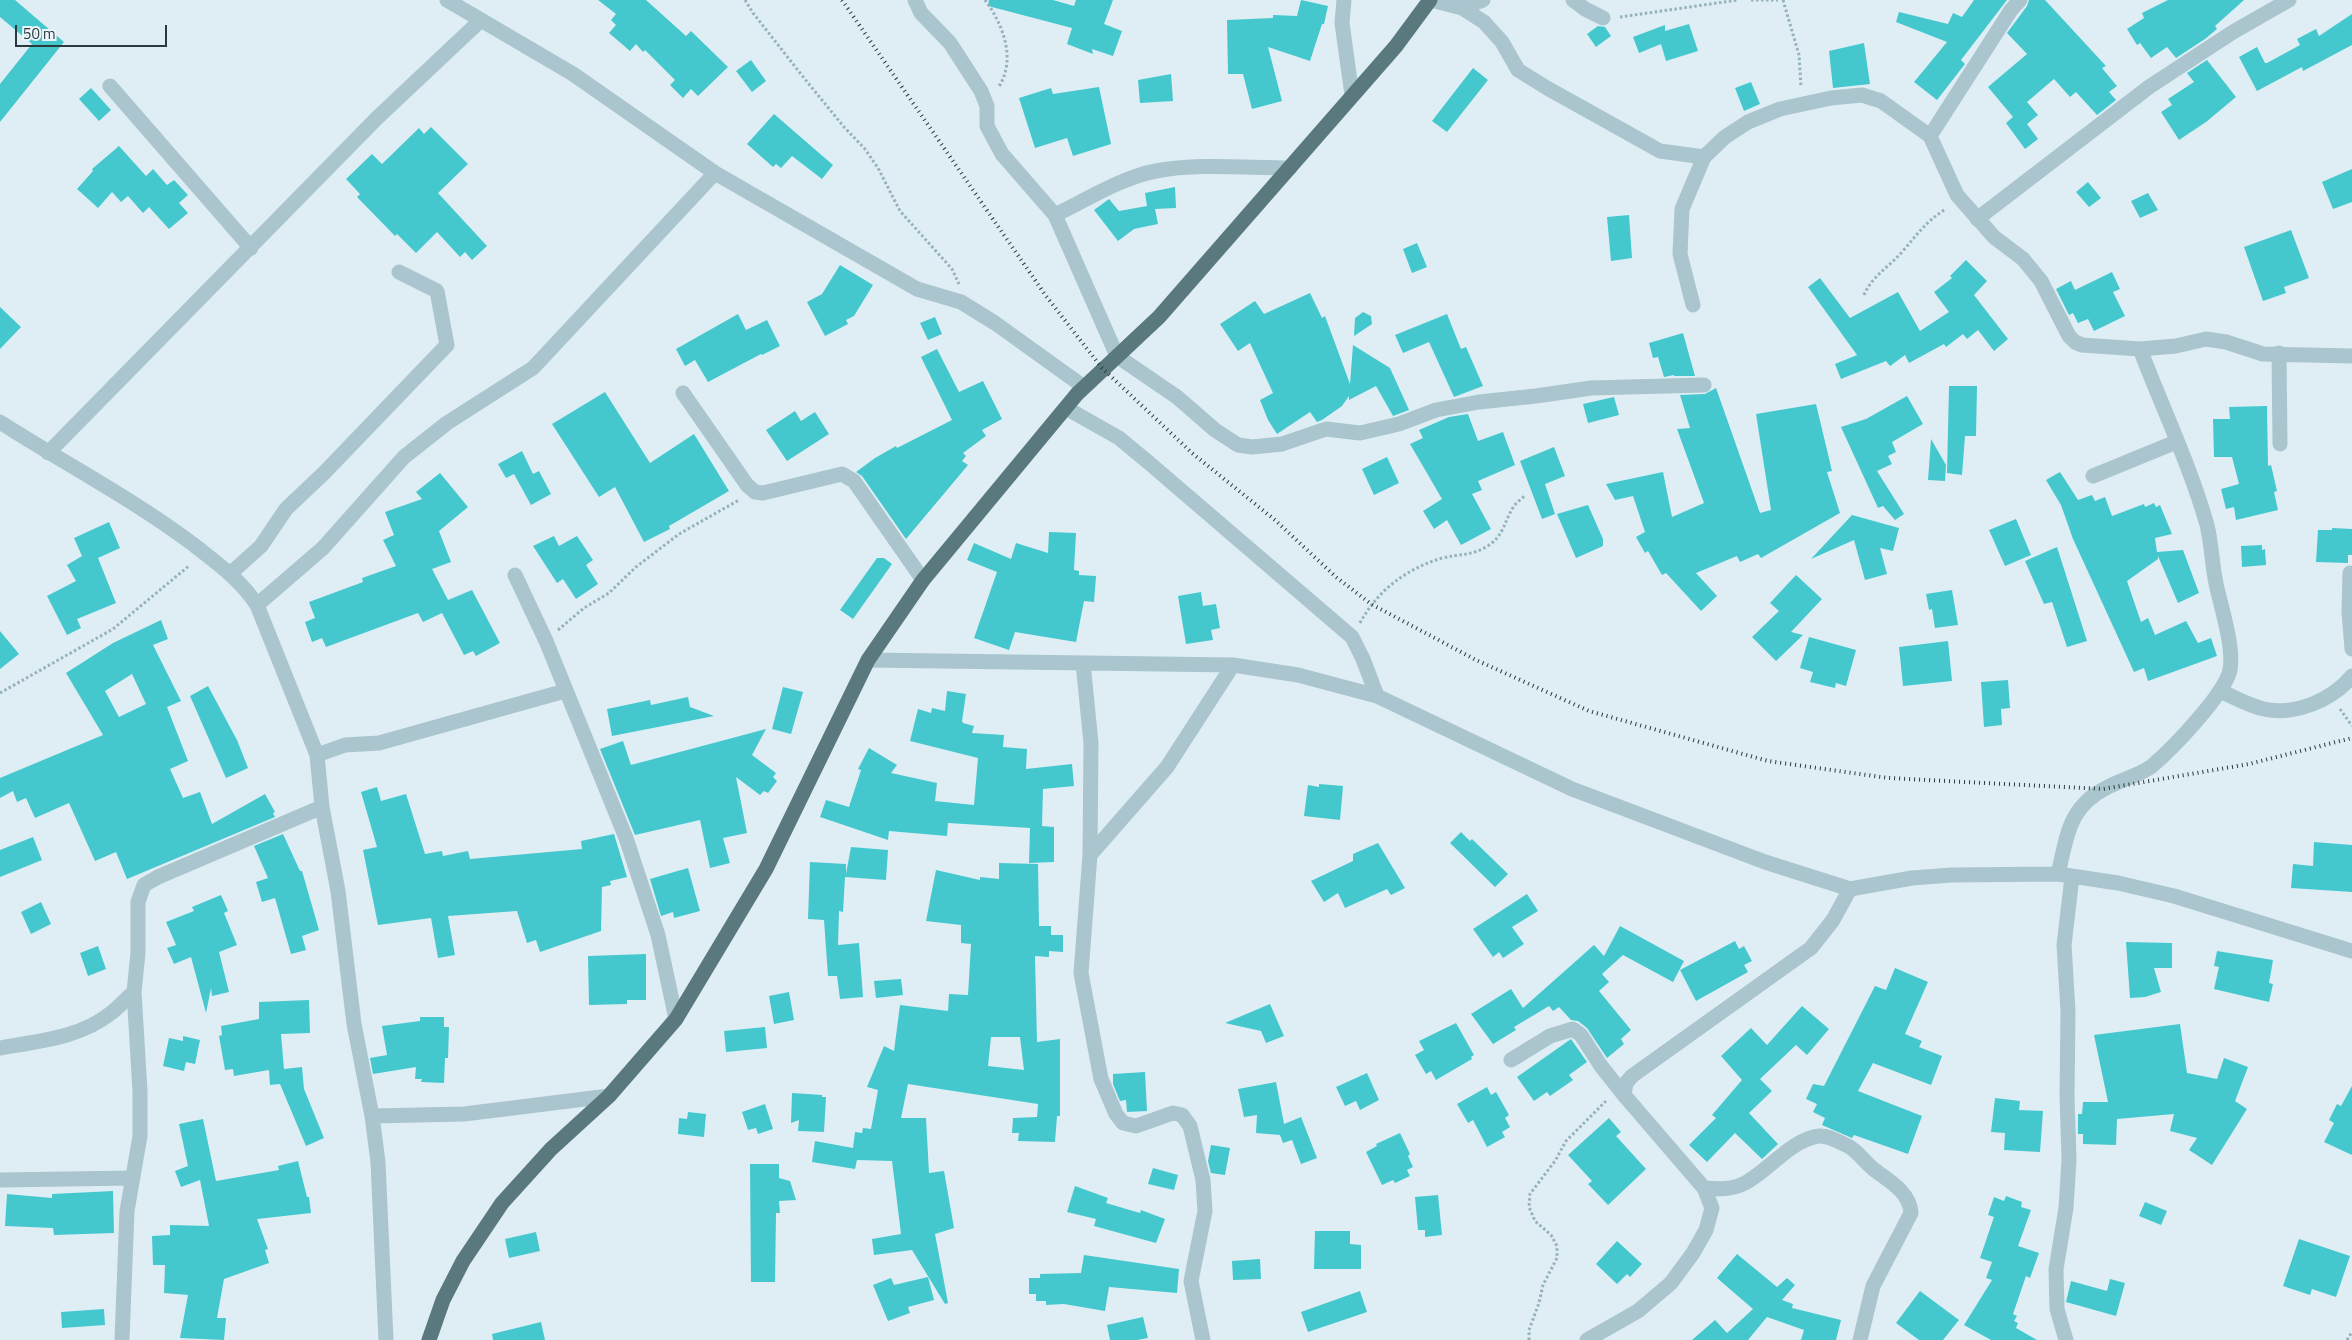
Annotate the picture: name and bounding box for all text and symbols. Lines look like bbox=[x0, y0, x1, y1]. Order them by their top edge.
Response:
scale bar bbox=[18, 15, 170, 47]
text: 50 m bbox=[23, 22, 56, 45]

